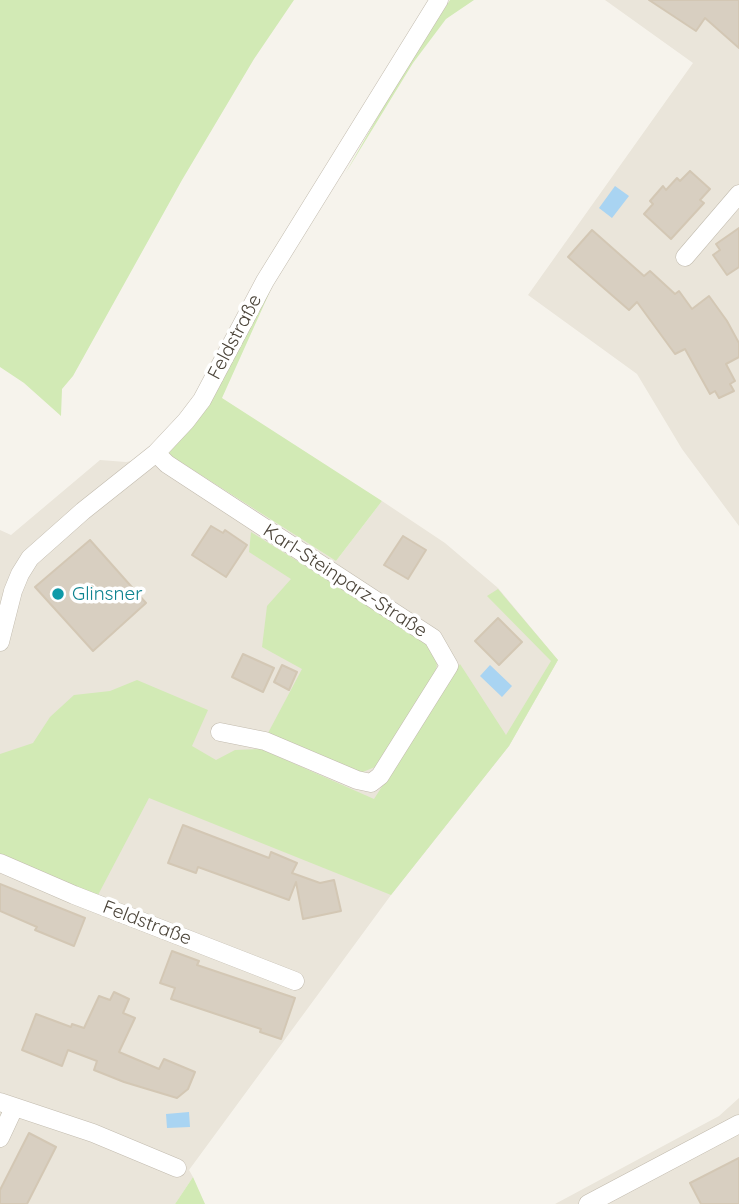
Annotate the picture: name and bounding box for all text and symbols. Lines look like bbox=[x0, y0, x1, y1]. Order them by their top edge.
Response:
street label: Feldstraße bbox=[203, 291, 267, 383]
street label: Karl-Steinparz-Straße bbox=[259, 519, 431, 643]
place label: Glinsner bbox=[72, 583, 143, 605]
marker: Glinsner bbox=[50, 586, 66, 602]
street label: Feldstraße bbox=[99, 896, 195, 950]

